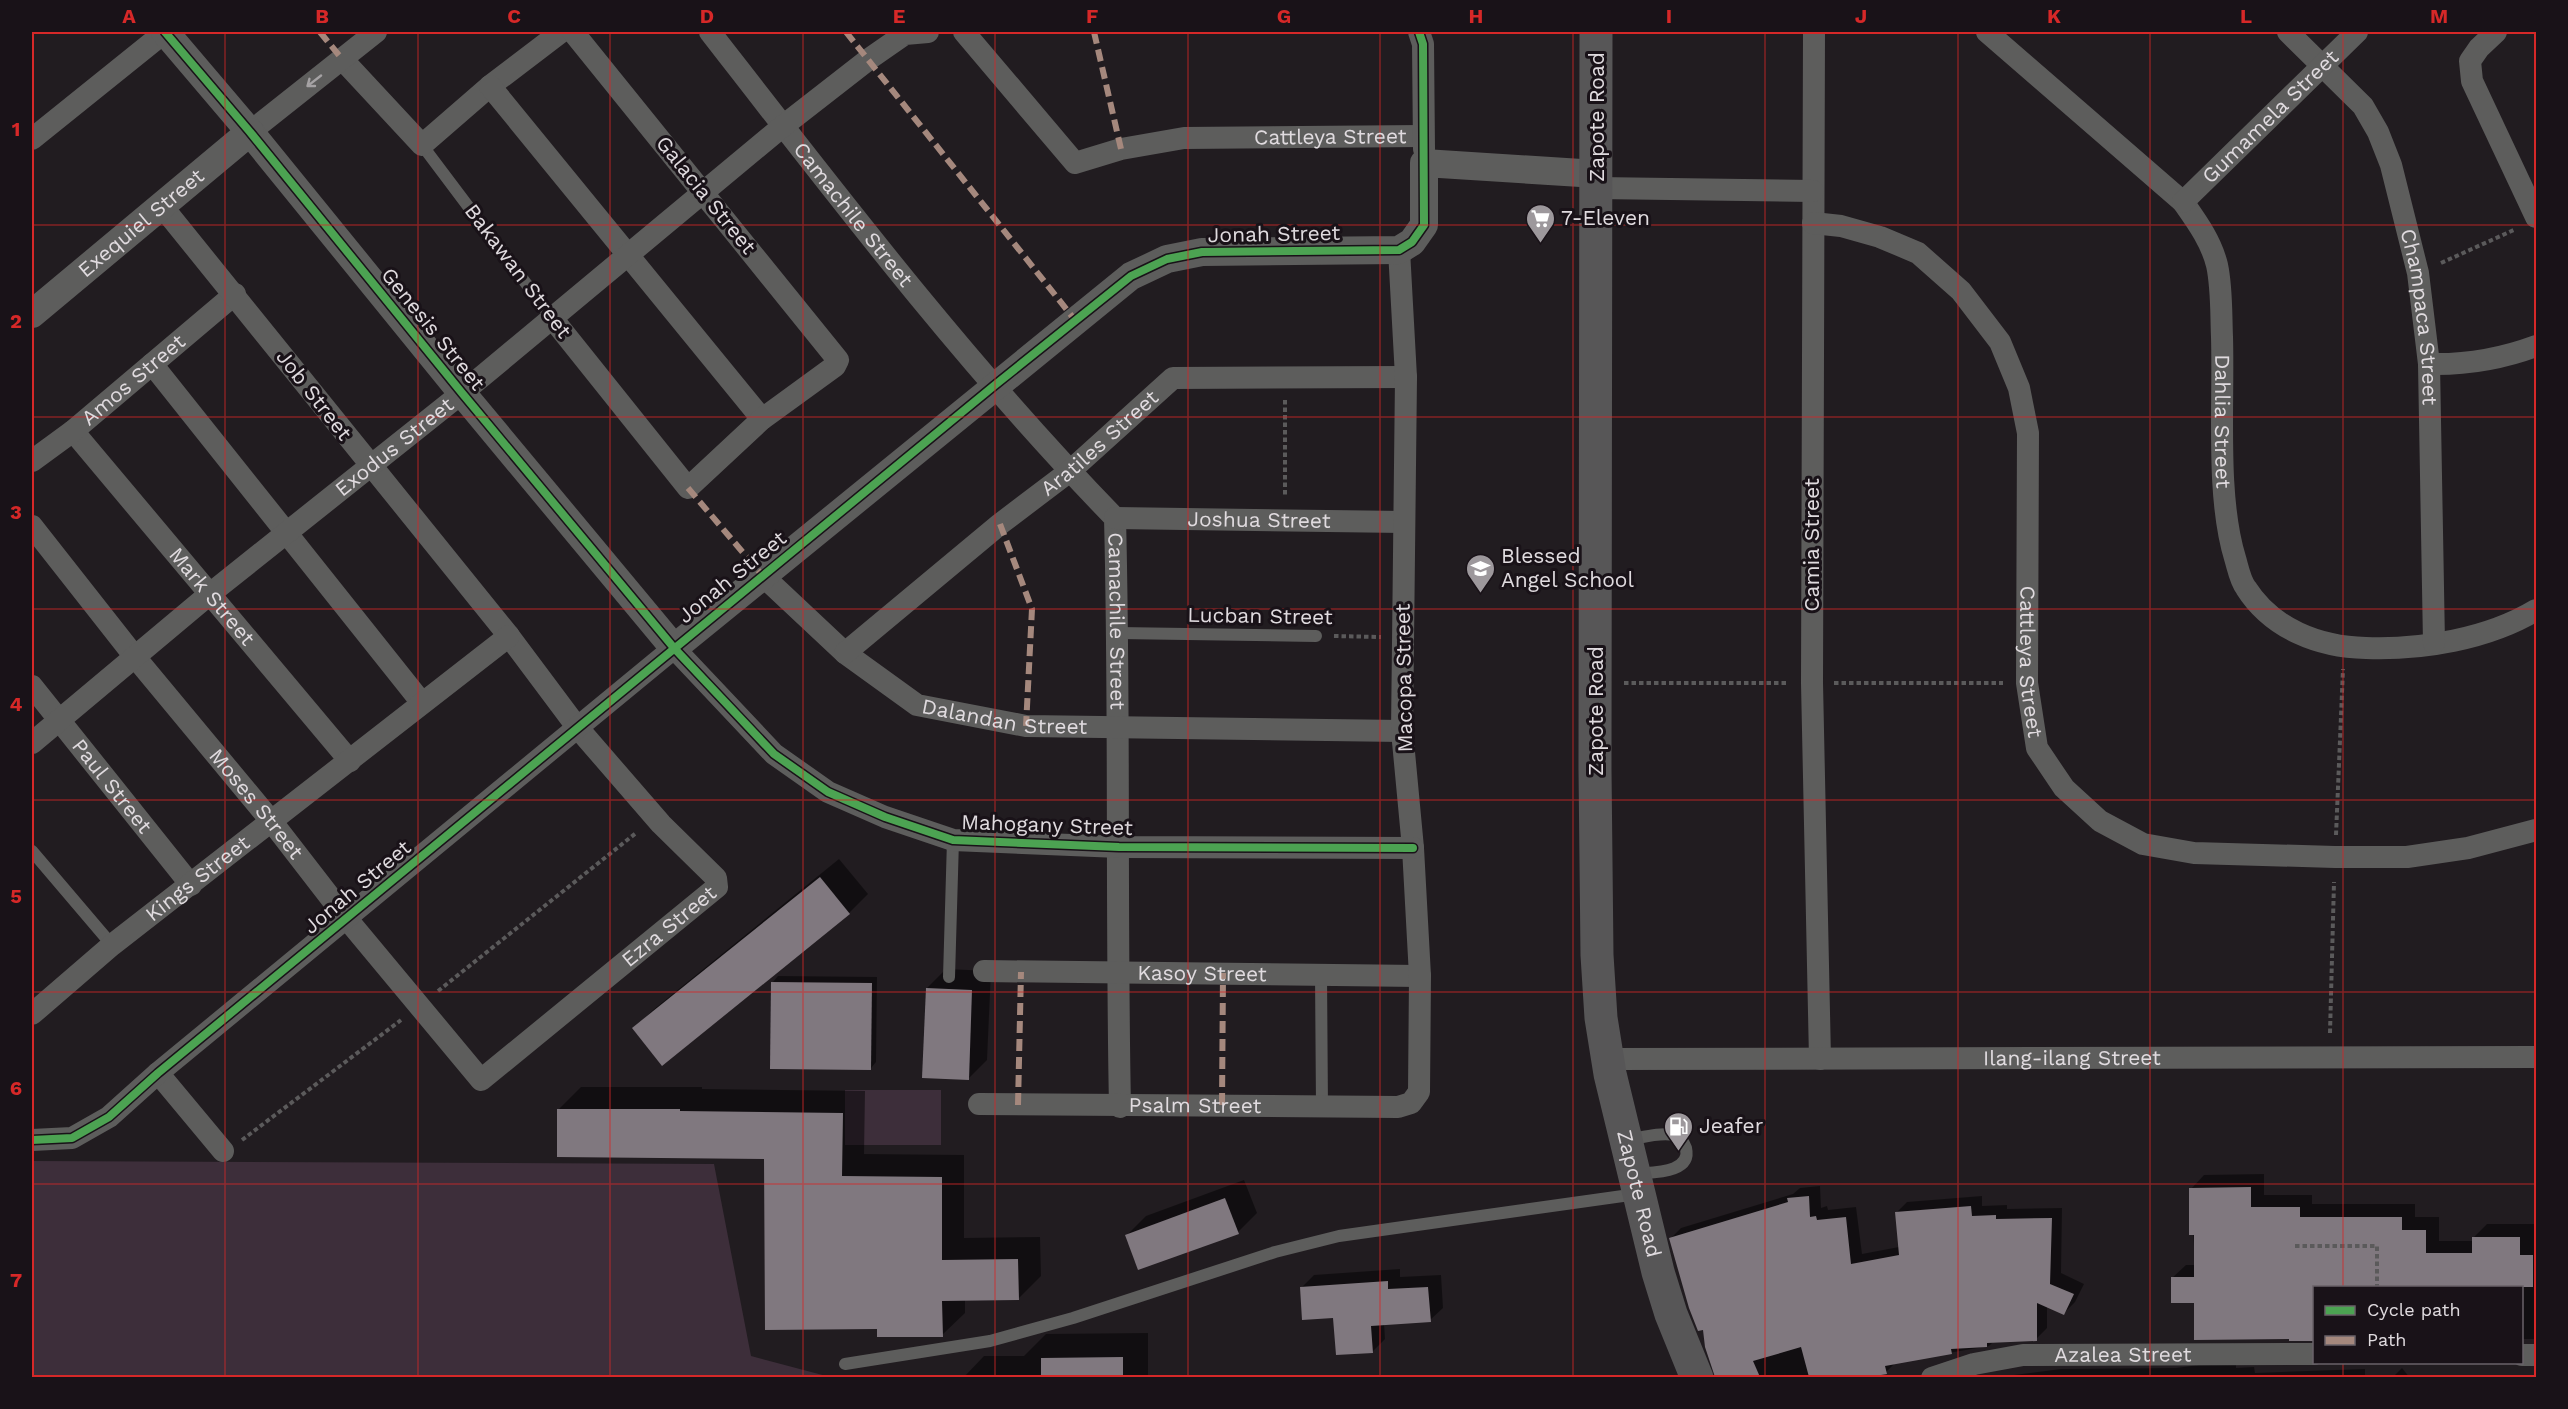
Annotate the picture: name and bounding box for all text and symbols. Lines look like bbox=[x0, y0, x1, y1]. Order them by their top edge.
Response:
text: A bbox=[122, 4, 136, 28]
text: B bbox=[315, 4, 329, 28]
text: C bbox=[507, 4, 521, 28]
text: D bbox=[700, 4, 714, 28]
text: E bbox=[893, 4, 905, 28]
text: F bbox=[1086, 4, 1098, 28]
text: G bbox=[1277, 4, 1291, 28]
text: H bbox=[1469, 4, 1483, 28]
text: I bbox=[1666, 4, 1672, 28]
text: J bbox=[1855, 4, 1867, 28]
text: K bbox=[2047, 4, 2061, 28]
text: L bbox=[2240, 4, 2252, 28]
text: M bbox=[2430, 4, 2448, 28]
street label: Gumamela Street bbox=[2197, 44, 2343, 188]
street label: Zapote Road bbox=[1584, 52, 1609, 182]
one-way arrow bbox=[307, 75, 323, 88]
text: 1 bbox=[12, 117, 20, 141]
street label: Cattleya Street bbox=[1254, 123, 1407, 149]
street label: Galacia Street bbox=[651, 131, 762, 259]
street label: Camachile Street bbox=[788, 137, 919, 292]
street label: Exequiel Street bbox=[73, 163, 209, 282]
street label: Bakawan Street bbox=[460, 199, 577, 343]
supermarket icon: 7-Eleven bbox=[1524, 202, 1556, 244]
place label: 7-Eleven bbox=[1561, 205, 1650, 230]
street label: Jonah Street bbox=[1207, 220, 1341, 247]
street label: Champaca Street bbox=[2395, 226, 2443, 406]
street label: Genesis Street bbox=[376, 262, 491, 395]
text: 2 bbox=[10, 309, 22, 333]
street label: Amos Street bbox=[76, 328, 190, 430]
street label: Job Street bbox=[271, 344, 358, 445]
street label: Dahlia Street bbox=[2210, 354, 2237, 489]
street label: Aratiles Street bbox=[1035, 384, 1163, 501]
street label: Exodus Street bbox=[330, 392, 458, 501]
street label: Camia Street bbox=[1799, 478, 1824, 612]
text: 3 bbox=[10, 500, 22, 524]
street label: Joshua Street bbox=[1187, 506, 1331, 533]
street label: Jonah Street bbox=[672, 525, 791, 628]
street label: Camachile Street bbox=[1103, 532, 1131, 710]
street label: Mark Street bbox=[164, 542, 261, 650]
place label: Blessed Angel School bbox=[1501, 543, 1634, 592]
school or university icon: Blessed Angel School bbox=[1464, 552, 1496, 594]
street label: Cattleya Street bbox=[2015, 585, 2048, 740]
street label: Lucban Street bbox=[1187, 602, 1333, 629]
street label: Macopa Street bbox=[1390, 603, 1417, 753]
street label: Zapote Road bbox=[1583, 646, 1608, 776]
text: 4 bbox=[10, 692, 23, 716]
street label: Dalandan Street bbox=[920, 693, 1087, 739]
street label: Paul Street bbox=[67, 733, 158, 838]
street label: Moses Street bbox=[204, 743, 309, 864]
street label: Mahogany Street bbox=[961, 809, 1133, 840]
street label: Kings Street bbox=[140, 830, 254, 926]
street label: Jonah Street bbox=[298, 834, 416, 939]
street label: Ezra Street bbox=[616, 880, 721, 972]
text: 5 bbox=[10, 884, 22, 908]
street label: Kasoy Street bbox=[1137, 960, 1267, 986]
street label: Ilang-ilang Street bbox=[1983, 1045, 2161, 1070]
text: 6 bbox=[10, 1076, 22, 1100]
street label: Psalm Street bbox=[1129, 1092, 1262, 1118]
fuel station icon: Jeafer bbox=[1662, 1110, 1694, 1152]
place label: Jeafer bbox=[1699, 1113, 1764, 1138]
street label: Zapote Road bbox=[1612, 1127, 1667, 1260]
text: 7 bbox=[10, 1268, 22, 1292]
legend bbox=[2313, 1286, 2523, 1364]
text: Cycle path bbox=[2367, 1299, 2461, 1320]
text: Path bbox=[2367, 1329, 2407, 1350]
street label: Azalea Street bbox=[2054, 1341, 2192, 1367]

